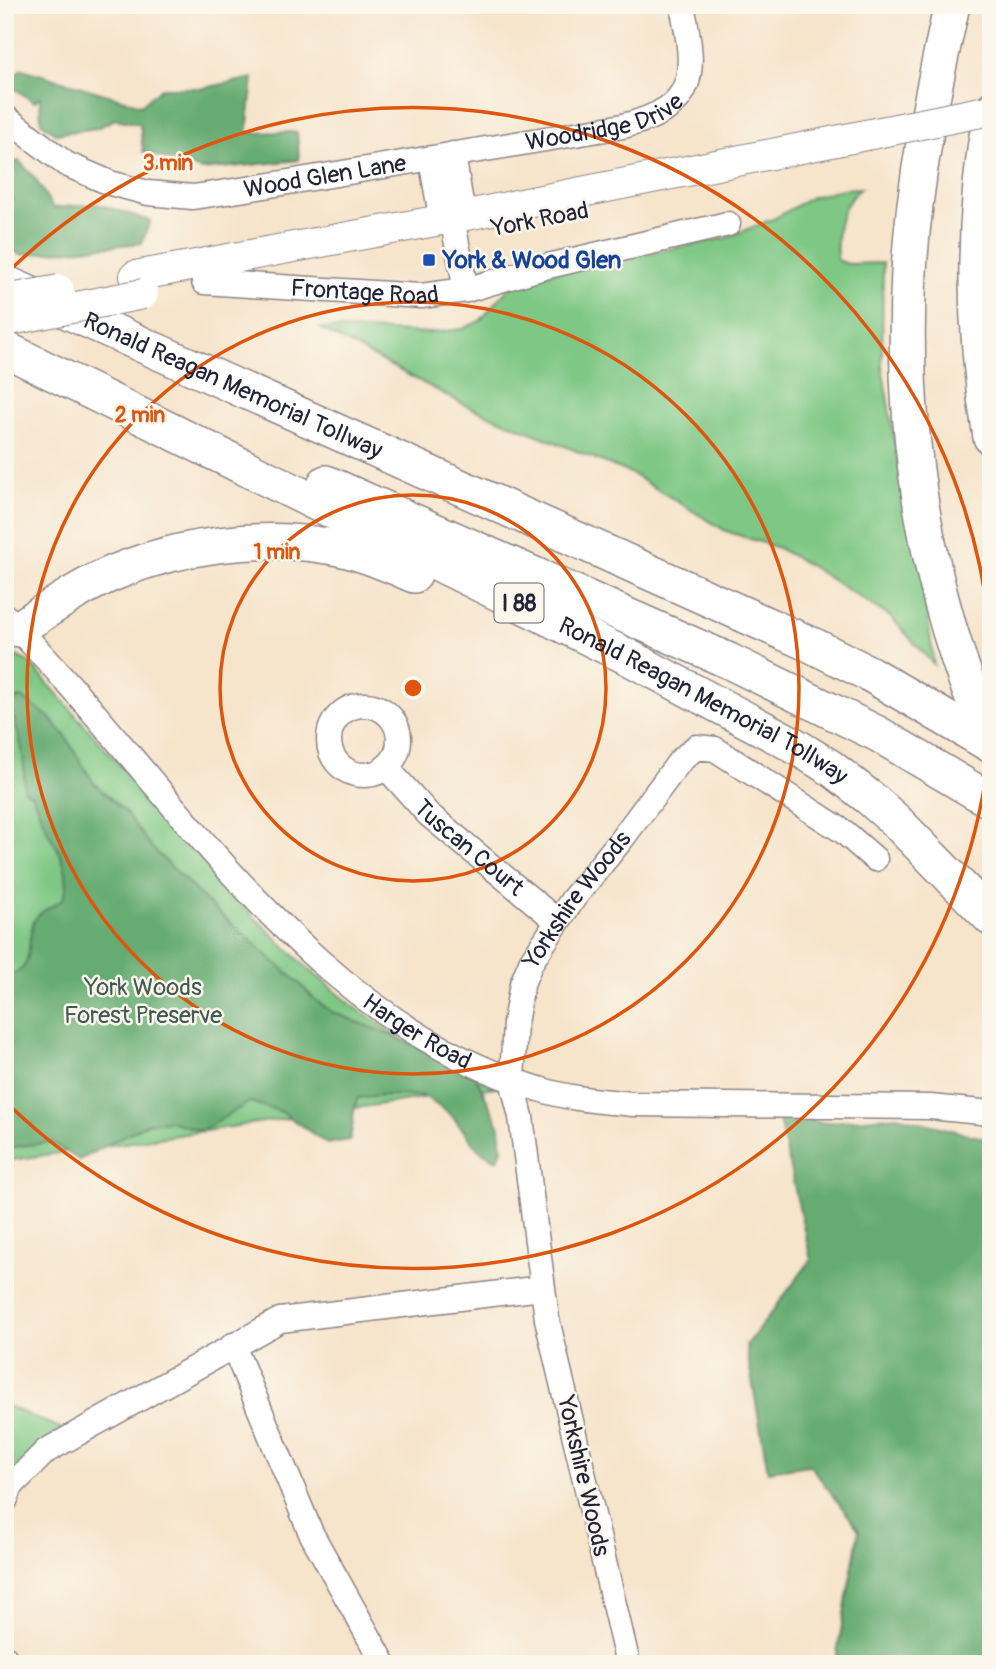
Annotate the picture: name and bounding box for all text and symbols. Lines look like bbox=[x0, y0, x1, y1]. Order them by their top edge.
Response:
street label: Woodridge Drive bbox=[523, 87, 690, 157]
street label: Wood Glen Lane bbox=[242, 149, 409, 204]
text: 3 min bbox=[143, 150, 193, 177]
street label: York Road bbox=[488, 196, 591, 243]
place label: York & Wood Glen bbox=[442, 246, 621, 275]
marker: York & Wood Glen bbox=[421, 252, 437, 268]
street label: Frontage Road bbox=[290, 274, 441, 312]
street label: Ronald Reagan Memorial Tollway bbox=[79, 306, 387, 465]
text: 2 min bbox=[115, 402, 165, 429]
text: 1 min bbox=[254, 539, 301, 566]
road number: I 88 bbox=[494, 583, 544, 622]
street label: Ronald Reagan Memorial Tollway bbox=[554, 611, 854, 791]
centre of rings bbox=[401, 676, 425, 700]
street label: Tuscan Court bbox=[407, 794, 530, 903]
street label: Yorkshire Woods bbox=[516, 825, 638, 975]
park label: York Woods Forest Preserve bbox=[64, 973, 222, 1030]
street label: Harger Road bbox=[357, 988, 476, 1076]
street label: Yorkshire Woods bbox=[551, 1392, 616, 1559]

